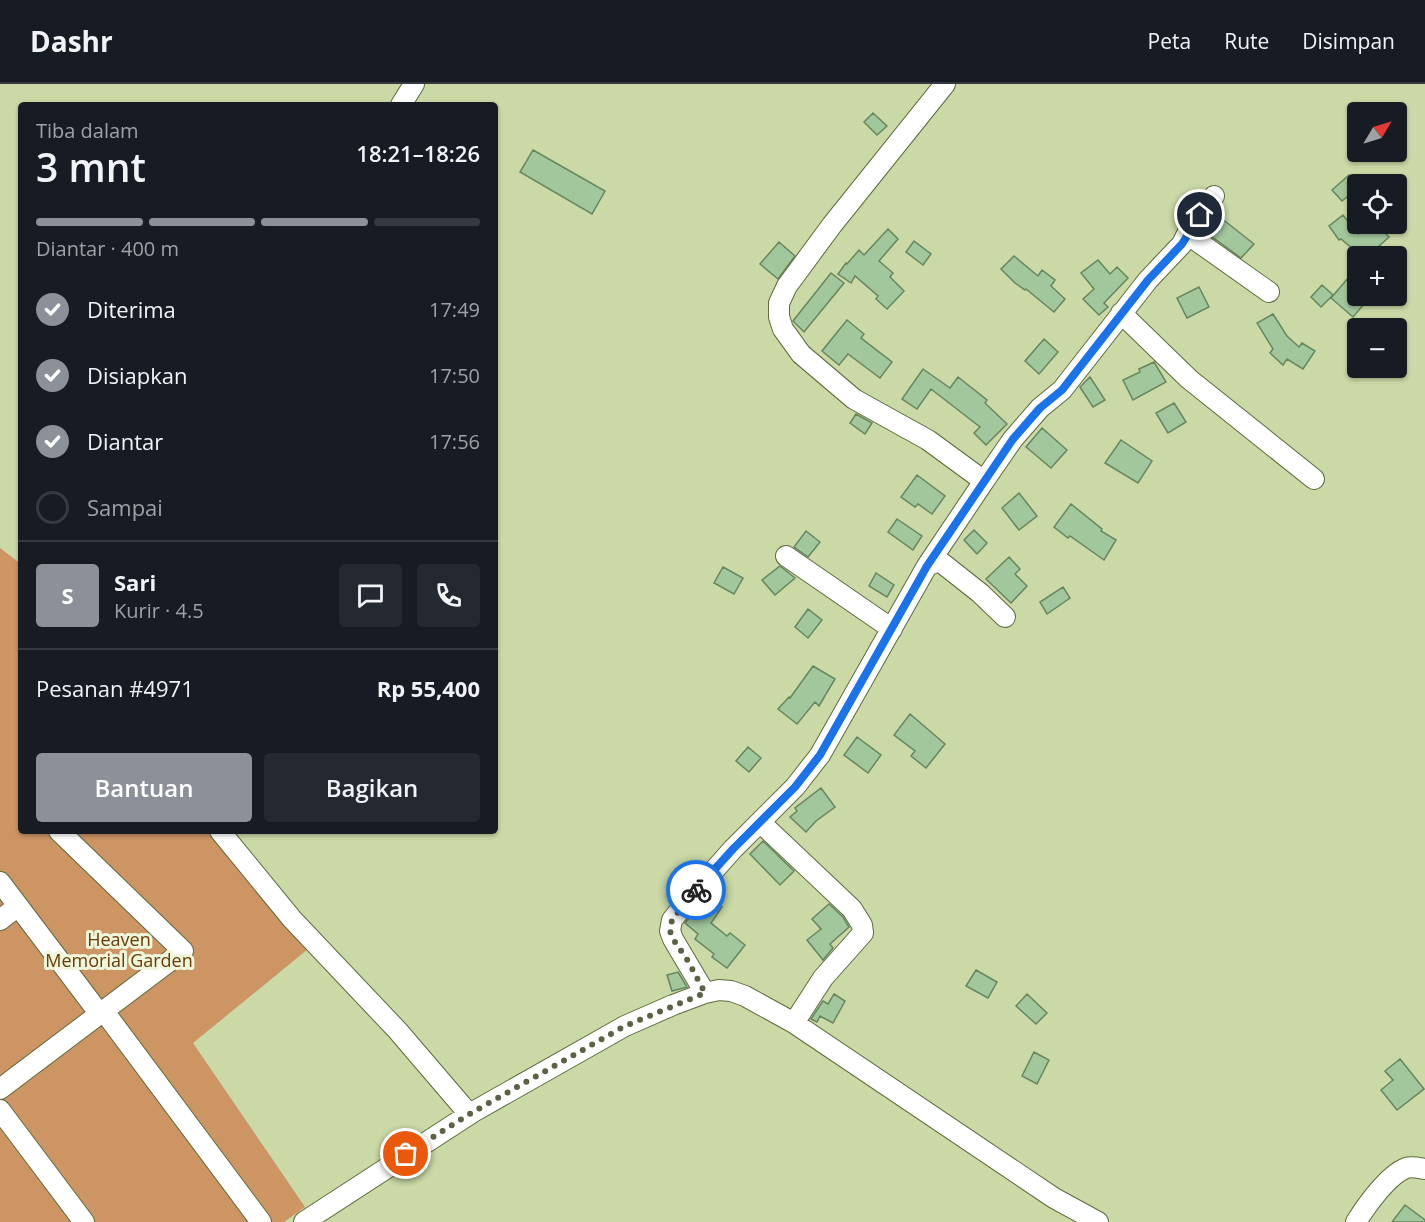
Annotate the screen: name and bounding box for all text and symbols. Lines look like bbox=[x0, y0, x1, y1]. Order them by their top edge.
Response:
text: Dashr bbox=[30, 22, 113, 60]
text: Peta bbox=[1148, 27, 1191, 55]
text: Rute bbox=[1224, 27, 1269, 55]
text: Disimpan bbox=[1302, 27, 1395, 55]
north arrow bbox=[1347, 102, 1407, 162]
map controls bbox=[1347, 102, 1407, 378]
text: Tiba dalam bbox=[36, 117, 139, 144]
text: 18:21–18:26 bbox=[356, 138, 480, 168]
text: 3 mnt bbox=[36, 140, 146, 193]
button: locate bbox=[1347, 174, 1407, 234]
pin bbox=[1174, 189, 1225, 240]
icon: home bbox=[1183, 198, 1216, 231]
text: Diantar · 400 m bbox=[36, 235, 179, 262]
button: + bbox=[1347, 246, 1407, 306]
icon: check bbox=[36, 293, 69, 326]
text: Diterima bbox=[87, 294, 176, 324]
text: 17:49 bbox=[429, 296, 480, 323]
button: − bbox=[1347, 318, 1407, 378]
icon: check bbox=[36, 359, 69, 392]
text: Disiapkan bbox=[87, 360, 188, 390]
text: 17:50 bbox=[429, 362, 480, 389]
icon: check bbox=[36, 425, 69, 458]
text: Diantar bbox=[87, 426, 163, 456]
text: 17:56 bbox=[429, 428, 480, 455]
text: Sampai bbox=[87, 492, 163, 522]
button: chat bbox=[339, 564, 402, 627]
button: phone bbox=[417, 564, 480, 627]
text: Sari bbox=[114, 567, 156, 597]
text: S bbox=[61, 580, 74, 610]
text: Kurir · 4.5 bbox=[114, 597, 204, 624]
text: Pesanan #4971 bbox=[36, 673, 194, 703]
text: Rp 55,400 bbox=[377, 673, 480, 703]
button: Bantuan bbox=[36, 753, 252, 822]
button: Bagikan bbox=[264, 753, 480, 822]
courier bbox=[666, 860, 726, 920]
icon: bike bbox=[680, 874, 713, 907]
park label: Heaven Memorial Garden bbox=[45, 927, 193, 972]
pin bbox=[380, 1128, 431, 1179]
icon: bag bbox=[389, 1137, 422, 1170]

